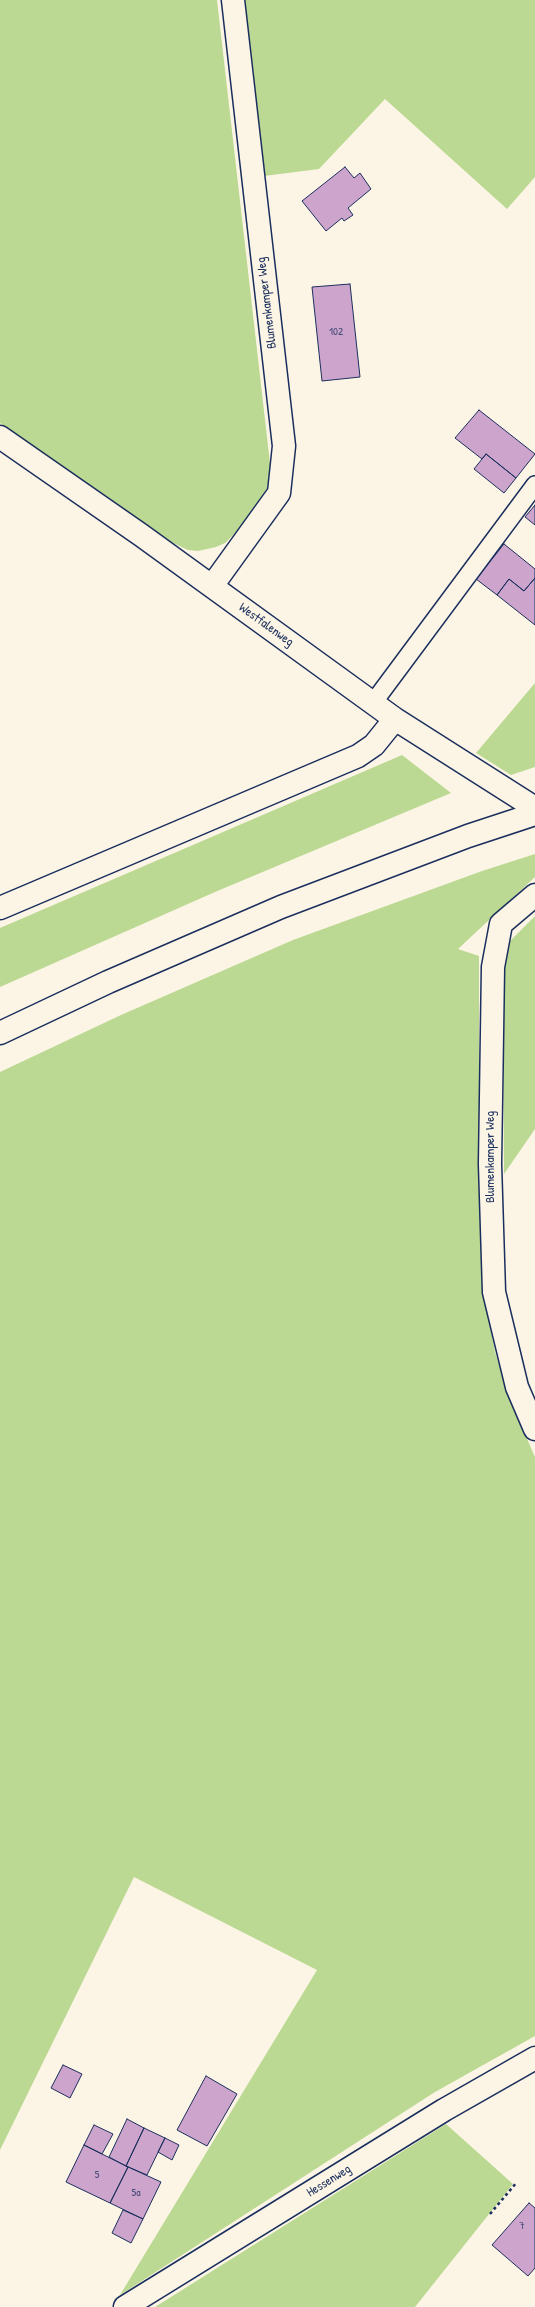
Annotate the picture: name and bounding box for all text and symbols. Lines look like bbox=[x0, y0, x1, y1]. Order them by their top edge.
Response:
street label: Blumenkamper Weg bbox=[254, 256, 280, 350]
house number: 102 bbox=[329, 325, 343, 339]
street label: Westfalenweg bbox=[236, 600, 296, 650]
street label: Blumenkamper Weg bbox=[483, 1111, 499, 1203]
street label: Hessenweg bbox=[304, 2161, 354, 2201]
house number: 5 bbox=[95, 2168, 99, 2182]
house number: 5a bbox=[132, 2186, 140, 2200]
house number: 7 bbox=[519, 2219, 525, 2233]

